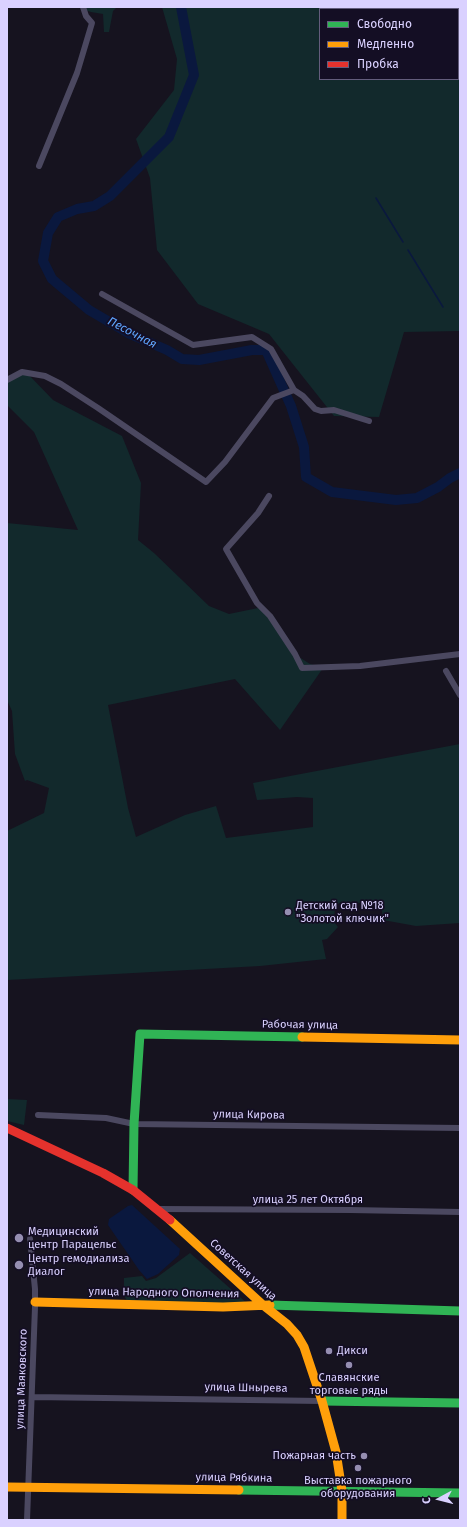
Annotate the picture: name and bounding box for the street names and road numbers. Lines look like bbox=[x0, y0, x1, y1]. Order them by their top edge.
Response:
street label: Рабочая улица bbox=[262, 1018, 338, 1032]
street label: улица Кирова bbox=[213, 1108, 285, 1122]
street label: улица 25 лет Октября bbox=[253, 1193, 363, 1207]
street label: Советская улица bbox=[207, 1237, 279, 1303]
street label: улица Народного Ополчения bbox=[89, 1285, 239, 1301]
street label: улица Маяковского bbox=[14, 1329, 30, 1429]
street label: улица Шнырева bbox=[204, 1381, 288, 1395]
street label: улица Рябкина bbox=[196, 1471, 272, 1485]

